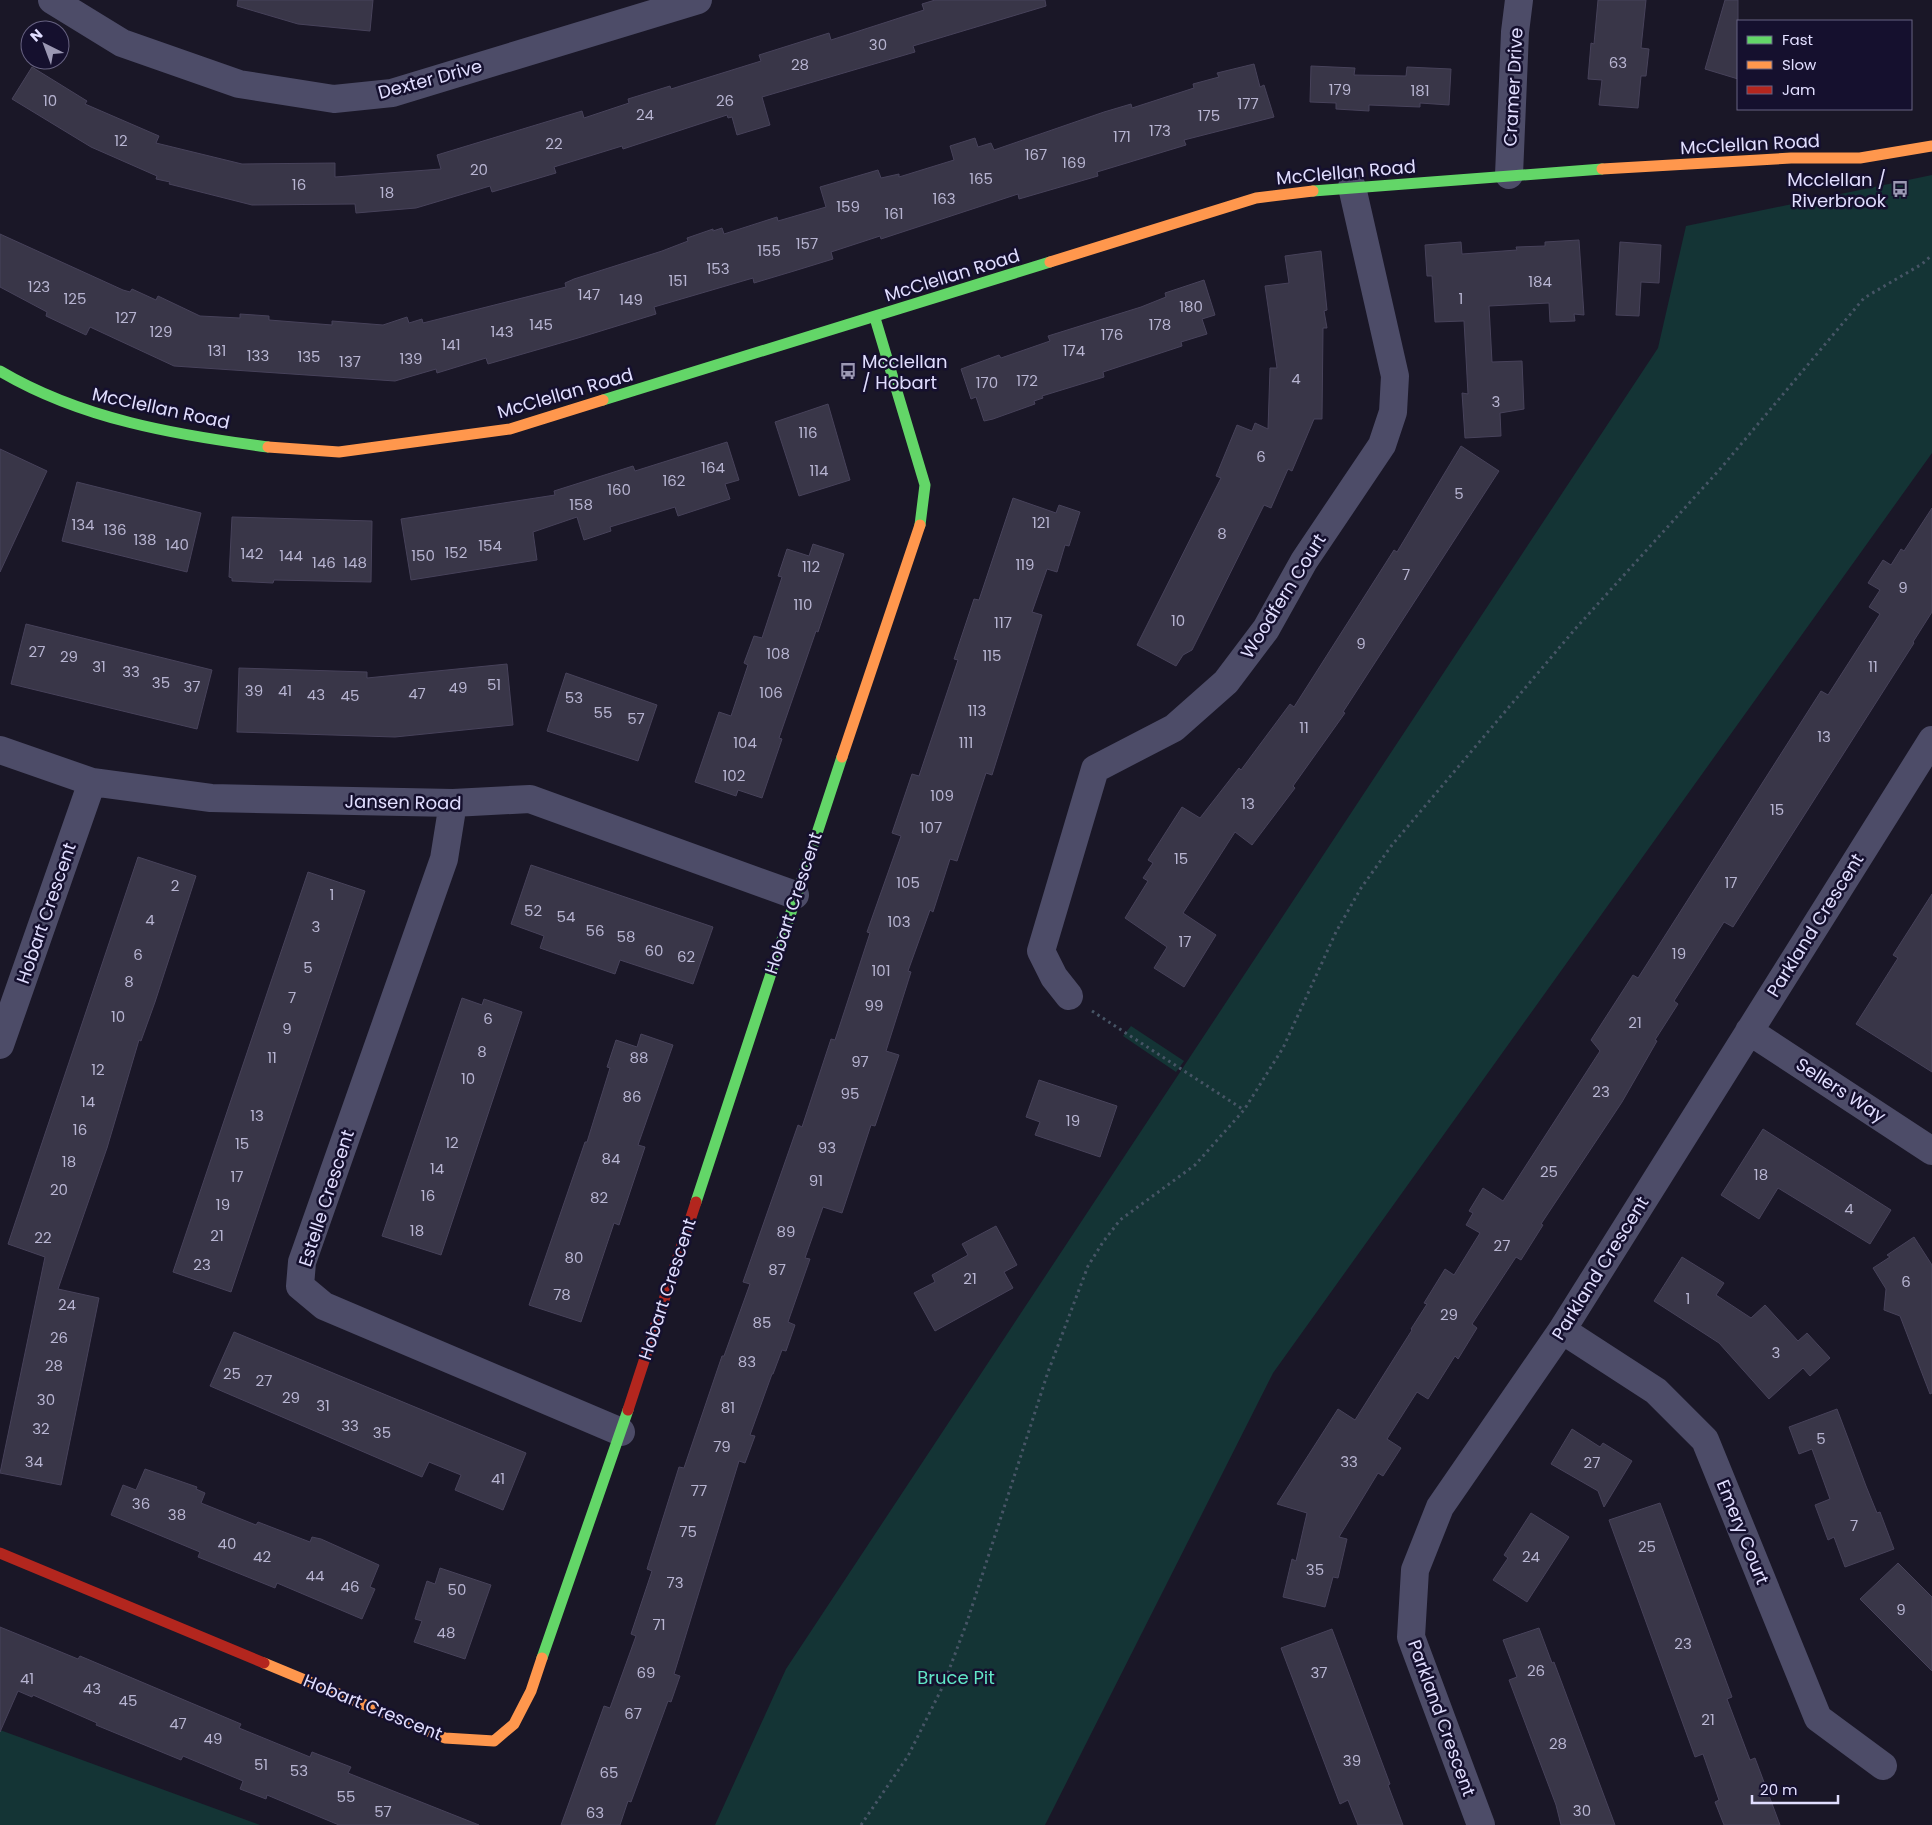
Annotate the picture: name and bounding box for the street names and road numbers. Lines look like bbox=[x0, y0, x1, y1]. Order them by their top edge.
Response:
street label: Cramer Drive bbox=[1497, 27, 1529, 147]
street label: Dexter Drive bbox=[375, 53, 485, 105]
street label: McClellan Road bbox=[1679, 128, 1821, 160]
street label: McClellan Road bbox=[1275, 153, 1417, 191]
street label: McClellan Road bbox=[881, 243, 1023, 307]
street label: McClellan Road bbox=[494, 362, 636, 424]
street label: McClellan Road bbox=[90, 381, 232, 435]
street label: Woodfern Court bbox=[1234, 529, 1332, 663]
street label: Jansen Road bbox=[344, 788, 462, 816]
street label: Hobart Crescent bbox=[758, 829, 828, 977]
street label: Hobart Crescent bbox=[10, 839, 82, 987]
street label: Parkland Crescent bbox=[1761, 848, 1869, 1002]
street label: Sellers Way bbox=[1791, 1052, 1891, 1128]
street label: Estelle Crescent bbox=[292, 1126, 360, 1270]
street label: Parkland Crescent bbox=[1546, 1191, 1654, 1345]
street label: Hobart Crescent bbox=[632, 1215, 702, 1363]
street label: Emery Court bbox=[1711, 1476, 1775, 1588]
street label: Parkland Crescent bbox=[1402, 1636, 1482, 1800]
street label: Hobart Crescent bbox=[300, 1668, 446, 1746]

